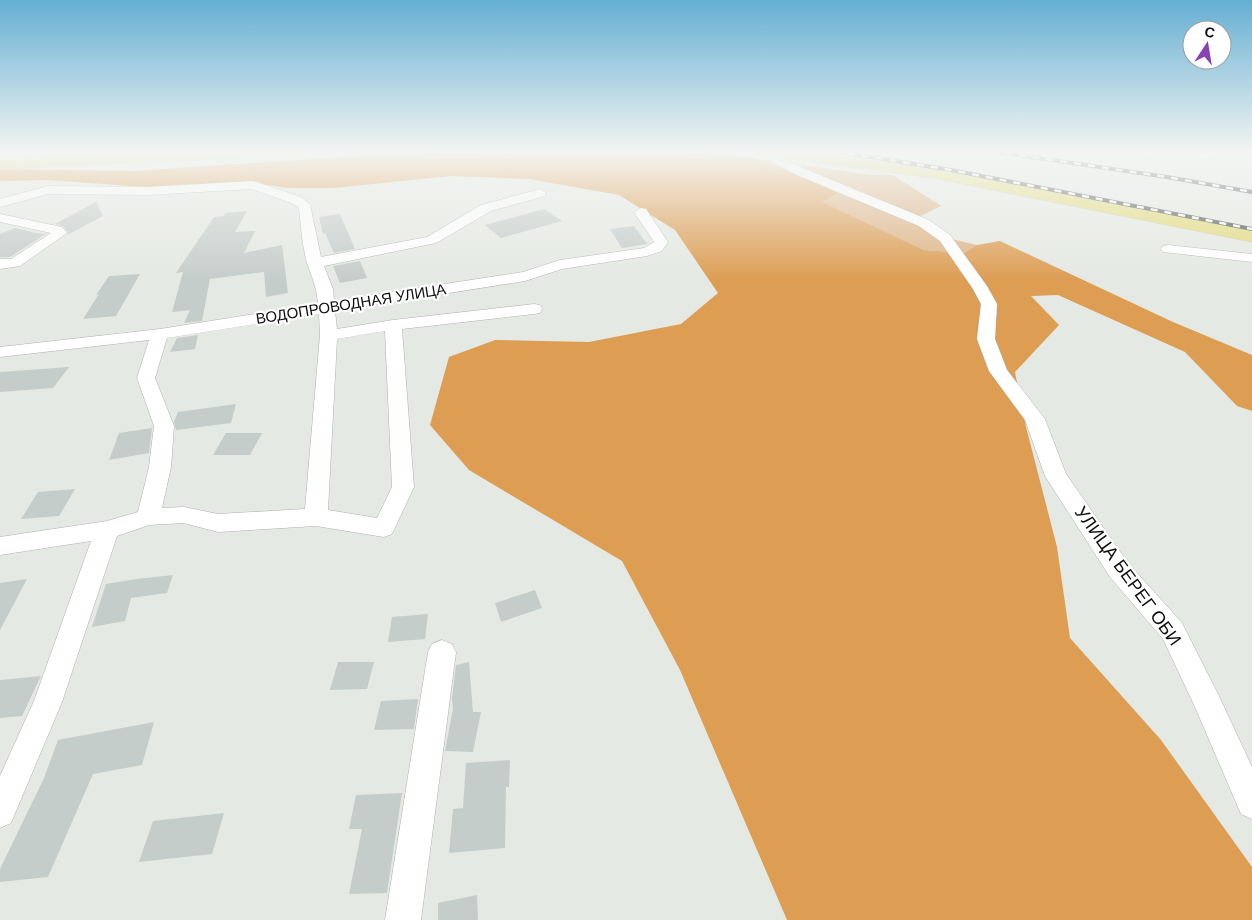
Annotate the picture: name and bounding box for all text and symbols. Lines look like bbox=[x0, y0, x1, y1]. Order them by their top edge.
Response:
north arrow bbox=[1182, 20, 1232, 70]
text: С bbox=[1203, 22, 1217, 42]
street label: ВОДОПРОВОДНАЯ УЛИЦА bbox=[255, 279, 447, 329]
street label: УЛИЦА БЕРЕГ ОБИ bbox=[1069, 501, 1187, 651]

